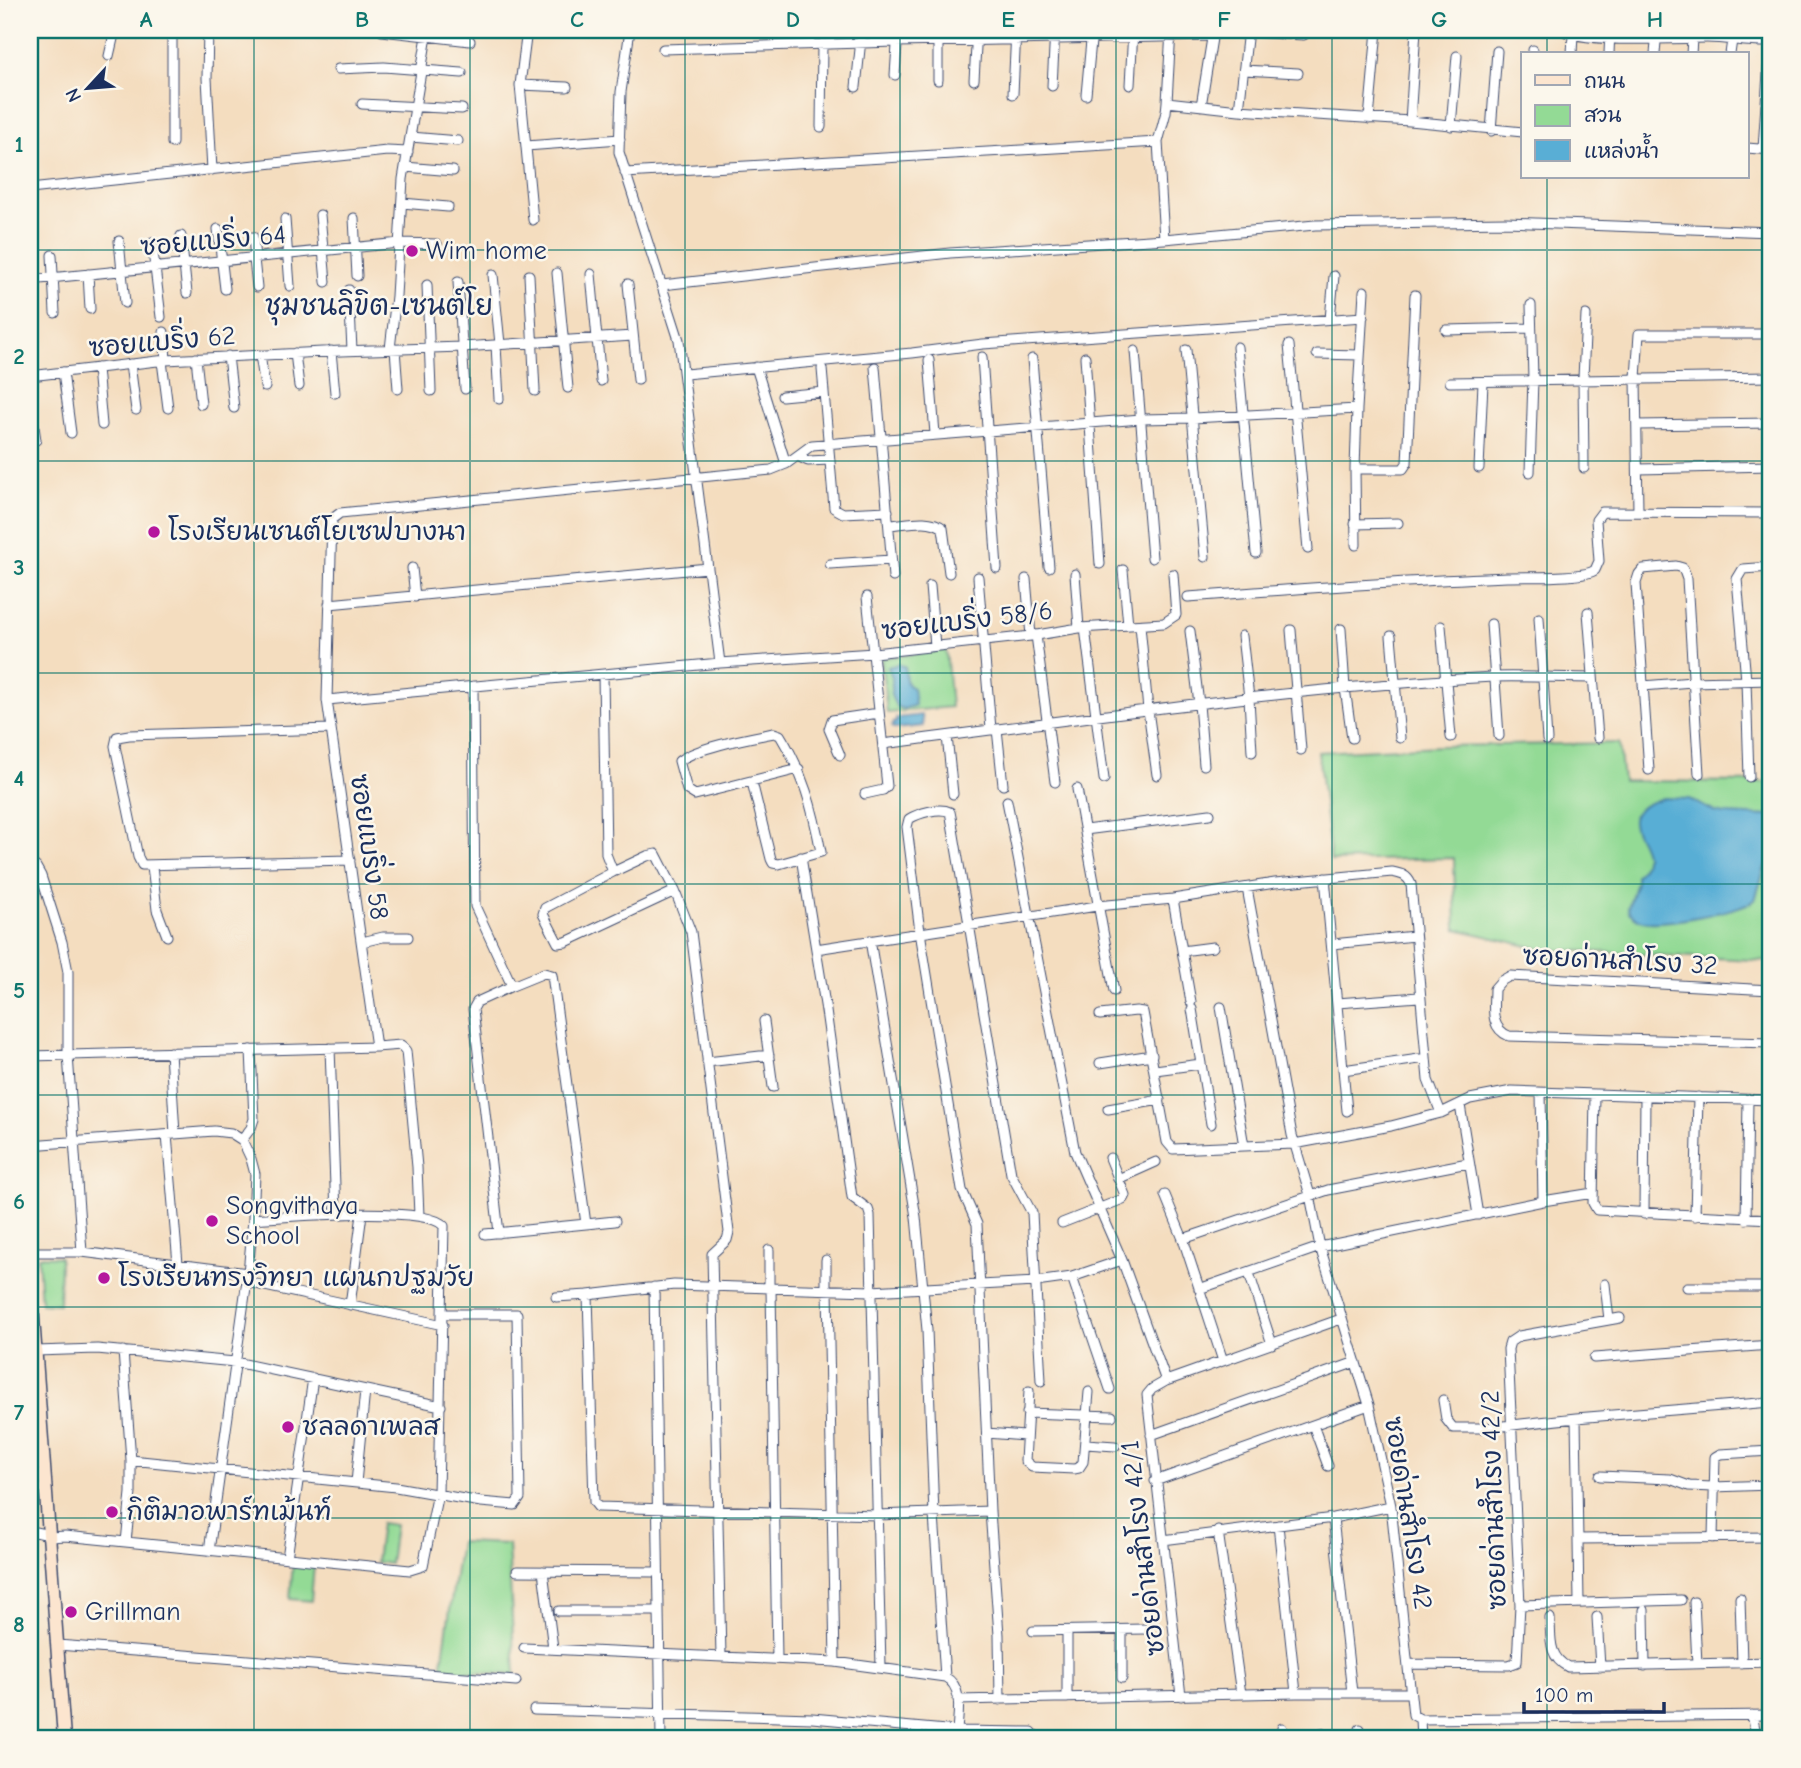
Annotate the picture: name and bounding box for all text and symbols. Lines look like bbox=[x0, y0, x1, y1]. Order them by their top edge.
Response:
text: A bbox=[140, 6, 153, 33]
text: B bbox=[355, 6, 369, 33]
text: C bbox=[570, 6, 584, 33]
text: D bbox=[786, 6, 800, 33]
text: E bbox=[1001, 6, 1015, 33]
text: F bbox=[1217, 6, 1231, 33]
text: G bbox=[1431, 6, 1447, 33]
text: H bbox=[1647, 6, 1663, 33]
north arrow bbox=[52, 52, 122, 122]
legend bbox=[1521, 52, 1748, 178]
text: ถนน bbox=[1584, 69, 1625, 93]
text: N bbox=[61, 85, 86, 105]
text: สวน bbox=[1584, 103, 1621, 127]
text: 1 bbox=[14, 131, 24, 158]
text: แหล่งน้ำ bbox=[1584, 132, 1659, 163]
street label: ซอยแบริ่ง 64 bbox=[138, 211, 287, 262]
place label: Wim home bbox=[426, 236, 547, 266]
marker: Wim home bbox=[404, 243, 420, 259]
district label: ชุมชนลิขิต-เซนต์โย bbox=[265, 286, 493, 326]
street label: ซอยแบริ่ง 62 bbox=[87, 312, 237, 363]
text: 2 bbox=[13, 343, 25, 370]
place label: โรงเรียนเซนต์โยเซฟบางนา bbox=[168, 515, 466, 547]
marker: โรงเรียนเซนต์โยเซฟบางนา bbox=[146, 524, 162, 540]
text: 3 bbox=[13, 554, 25, 581]
street label: ซอยแบริ่ง 58/6 bbox=[879, 587, 1054, 646]
text: 4 bbox=[14, 765, 25, 792]
street label: ซอยแบริ่ง 58 bbox=[344, 771, 403, 922]
street label: ซอยด่านสำโรง 32 bbox=[1522, 939, 1718, 981]
text: 5 bbox=[13, 977, 25, 1004]
text: 6 bbox=[13, 1188, 25, 1215]
place label: Songvithaya School bbox=[226, 1191, 358, 1251]
marker: Songvithaya School bbox=[204, 1213, 220, 1229]
place label: โรงเรียนทรงวิทยา แผนกปฐมวัย bbox=[118, 1261, 474, 1294]
marker: โรงเรียนทรงวิทยา แผนกปฐมวัย bbox=[96, 1270, 112, 1286]
street label: ซอยด่านสำโรง 42/2 bbox=[1473, 1390, 1513, 1610]
text: 7 bbox=[14, 1399, 25, 1426]
place label: ชลลดาเพลส bbox=[302, 1412, 440, 1442]
street label: ซอยด่านสำโรง 42 bbox=[1378, 1414, 1440, 1612]
marker: ชลลดาเพลส bbox=[280, 1419, 296, 1435]
street label: ซอยด่านสำโรง 42/1 bbox=[1113, 1439, 1171, 1657]
place label: กิติมาอพาร์ทเม้นท์ bbox=[126, 1495, 332, 1527]
marker: กิติมาอพาร์ทเม้นท์ bbox=[104, 1504, 120, 1520]
place label: Grillman bbox=[85, 1597, 181, 1627]
marker: Grillman bbox=[63, 1604, 79, 1620]
text: 8 bbox=[13, 1611, 25, 1638]
scale bar bbox=[1524, 1670, 1664, 1714]
text: 100 m bbox=[1535, 1683, 1593, 1707]

